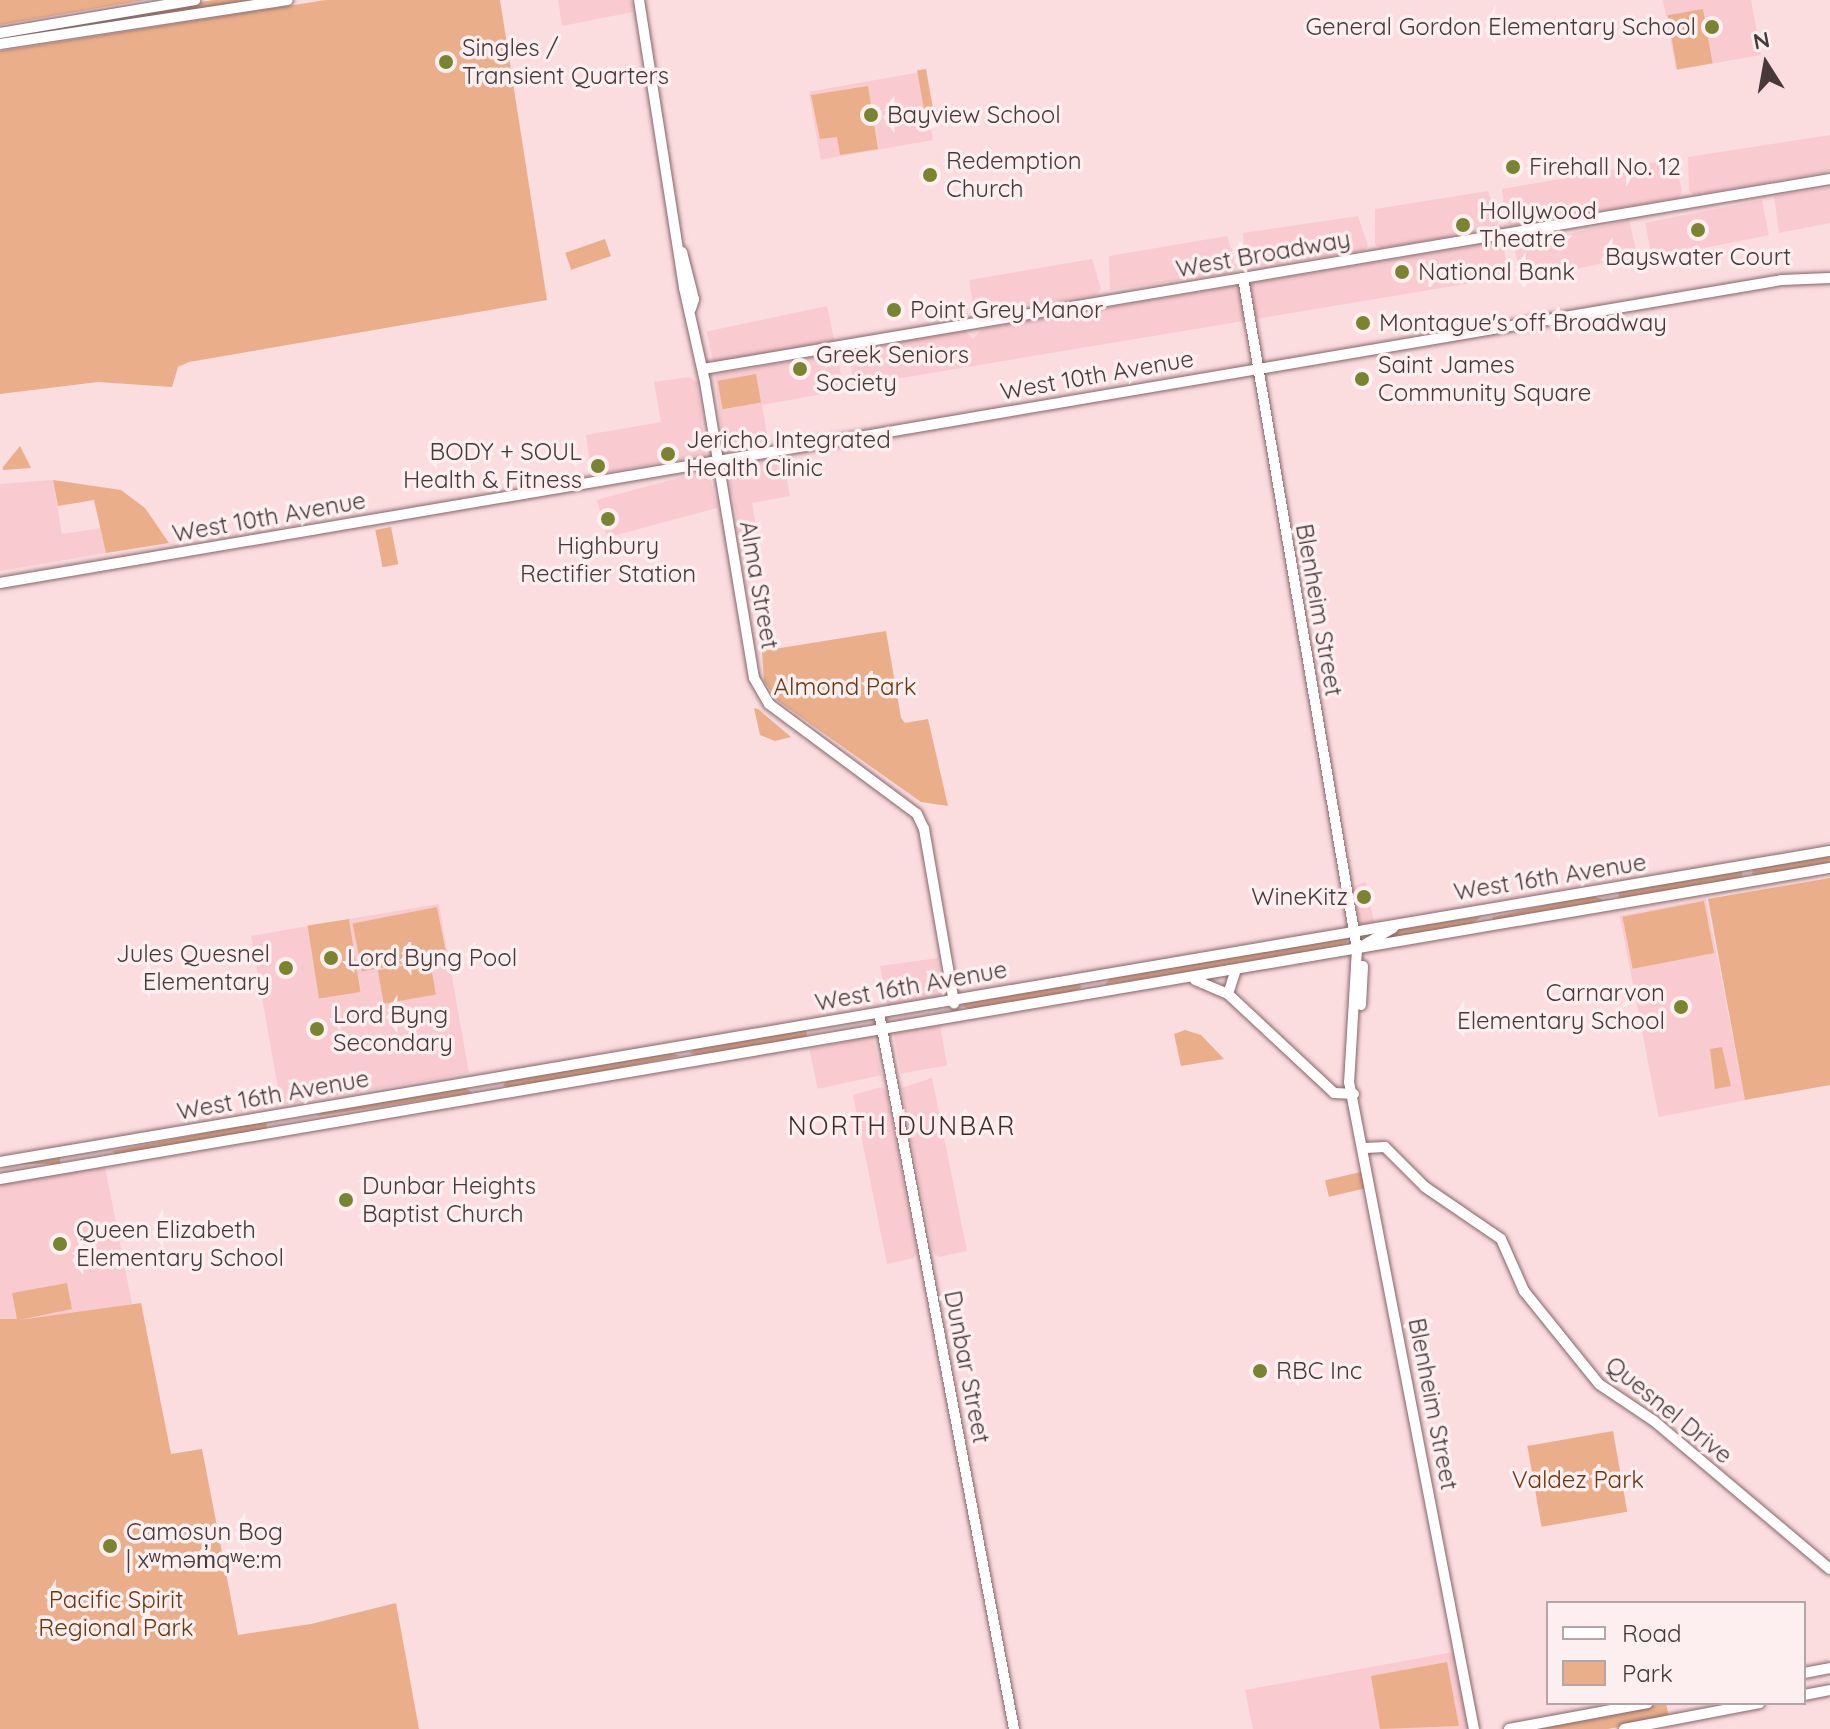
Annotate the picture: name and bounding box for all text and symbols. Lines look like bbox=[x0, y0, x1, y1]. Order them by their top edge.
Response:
place label: General Gordon Elementary School bbox=[1305, 13, 1696, 41]
marker: General Gordon Elementary School bbox=[1703, 18, 1721, 36]
north arrow bbox=[1726, 24, 1806, 104]
text: N bbox=[1751, 25, 1772, 56]
place label: Singles / Transient Quarters bbox=[462, 34, 669, 90]
marker: Singles / Transient Quarters bbox=[437, 53, 455, 71]
place label: Bayview School bbox=[887, 101, 1061, 129]
marker: Bayview School bbox=[862, 106, 880, 124]
place label: Redemption Church bbox=[946, 147, 1082, 203]
place label: Firehall No. 12 bbox=[1529, 153, 1681, 181]
marker: Firehall No. 12 bbox=[1504, 158, 1522, 176]
marker: Redemption Church bbox=[921, 166, 939, 184]
place label: Hollywood Theatre bbox=[1479, 197, 1597, 253]
marker: Hollywood Theatre bbox=[1454, 216, 1472, 234]
marker: Bayswater Court bbox=[1689, 221, 1707, 239]
street label: West Broadway bbox=[1174, 224, 1352, 284]
place label: Bayswater Court bbox=[1605, 243, 1791, 271]
place label: National Bank bbox=[1418, 258, 1575, 286]
marker: National Bank bbox=[1393, 263, 1411, 281]
place label: Point Grey Manor bbox=[910, 296, 1103, 324]
marker: Point Grey Manor bbox=[885, 301, 903, 319]
place label: Montague's off Broadway bbox=[1379, 309, 1667, 337]
marker: Montague's off Broadway bbox=[1354, 314, 1372, 332]
place label: Greek Seniors Society bbox=[816, 341, 969, 397]
street label: West 10th Avenue bbox=[998, 344, 1196, 406]
place label: Saint James Community Square bbox=[1378, 351, 1591, 407]
marker: Greek Seniors Society bbox=[791, 360, 809, 378]
marker: Saint James Community Square bbox=[1353, 370, 1371, 388]
place label: Jericho Integrated Health Clinic bbox=[686, 426, 891, 482]
place label: BODY + SOUL Health & Fitness bbox=[403, 438, 582, 494]
marker: Jericho Integrated Health Clinic bbox=[657, 443, 679, 465]
marker: BODY + SOUL Health & Fitness bbox=[589, 457, 607, 475]
street label: West 10th Avenue bbox=[170, 486, 368, 548]
marker: Highbury Rectifier Station bbox=[599, 510, 617, 528]
street label: Alma Street bbox=[734, 519, 784, 651]
street label: Blenheim Street bbox=[1290, 522, 1348, 698]
place label: Highbury Rectifier Station bbox=[520, 532, 696, 588]
park label: Almond Park bbox=[773, 673, 917, 701]
street label: West 16th Avenue bbox=[1452, 848, 1648, 906]
place label: WineKitz bbox=[1251, 883, 1348, 911]
marker: WineKitz bbox=[1355, 888, 1373, 906]
place label: Jules Quesnel Elementary bbox=[116, 940, 270, 996]
place label: Lord Byng Pool bbox=[347, 944, 517, 972]
marker: Lord Byng Pool bbox=[322, 949, 340, 967]
street label: West 16th Avenue bbox=[813, 955, 1009, 1017]
marker: Jules Quesnel Elementary bbox=[277, 959, 295, 977]
place label: Carnarvon Elementary School bbox=[1457, 979, 1665, 1035]
marker: Carnarvon Elementary School bbox=[1672, 998, 1690, 1016]
place label: Lord Byng Secondary bbox=[333, 1001, 453, 1057]
marker: Lord Byng Secondary bbox=[308, 1020, 326, 1038]
street label: West 16th Avenue bbox=[175, 1064, 371, 1126]
district label: NORTH DUNBAR bbox=[788, 1110, 1016, 1142]
place label: Dunbar Heights Baptist Church bbox=[362, 1172, 536, 1228]
marker: Dunbar Heights Baptist Church bbox=[337, 1191, 355, 1209]
place label: Queen Elizabeth Elementary School bbox=[76, 1216, 284, 1272]
marker: Queen Elizabeth Elementary School bbox=[51, 1235, 69, 1253]
street label: Dunbar Street bbox=[938, 1288, 996, 1446]
street label: Blenheim Street bbox=[1402, 1316, 1464, 1492]
street label: Quesnel Drive bbox=[1600, 1350, 1738, 1470]
place label: RBC Inc bbox=[1276, 1357, 1362, 1385]
marker: RBC Inc bbox=[1251, 1362, 1269, 1380]
park label: Valdez Park bbox=[1512, 1466, 1644, 1494]
place label: Camosun Bog | xʷməm̓qʷe:m bbox=[126, 1518, 283, 1574]
marker: Camosun Bog | xʷməm̓qʷe:m bbox=[101, 1537, 119, 1555]
park label: Pacific Spirit Regional Park bbox=[38, 1586, 194, 1642]
legend bbox=[1546, 1601, 1806, 1705]
text: Road bbox=[1622, 1618, 1682, 1648]
text: Park bbox=[1622, 1658, 1673, 1688]

